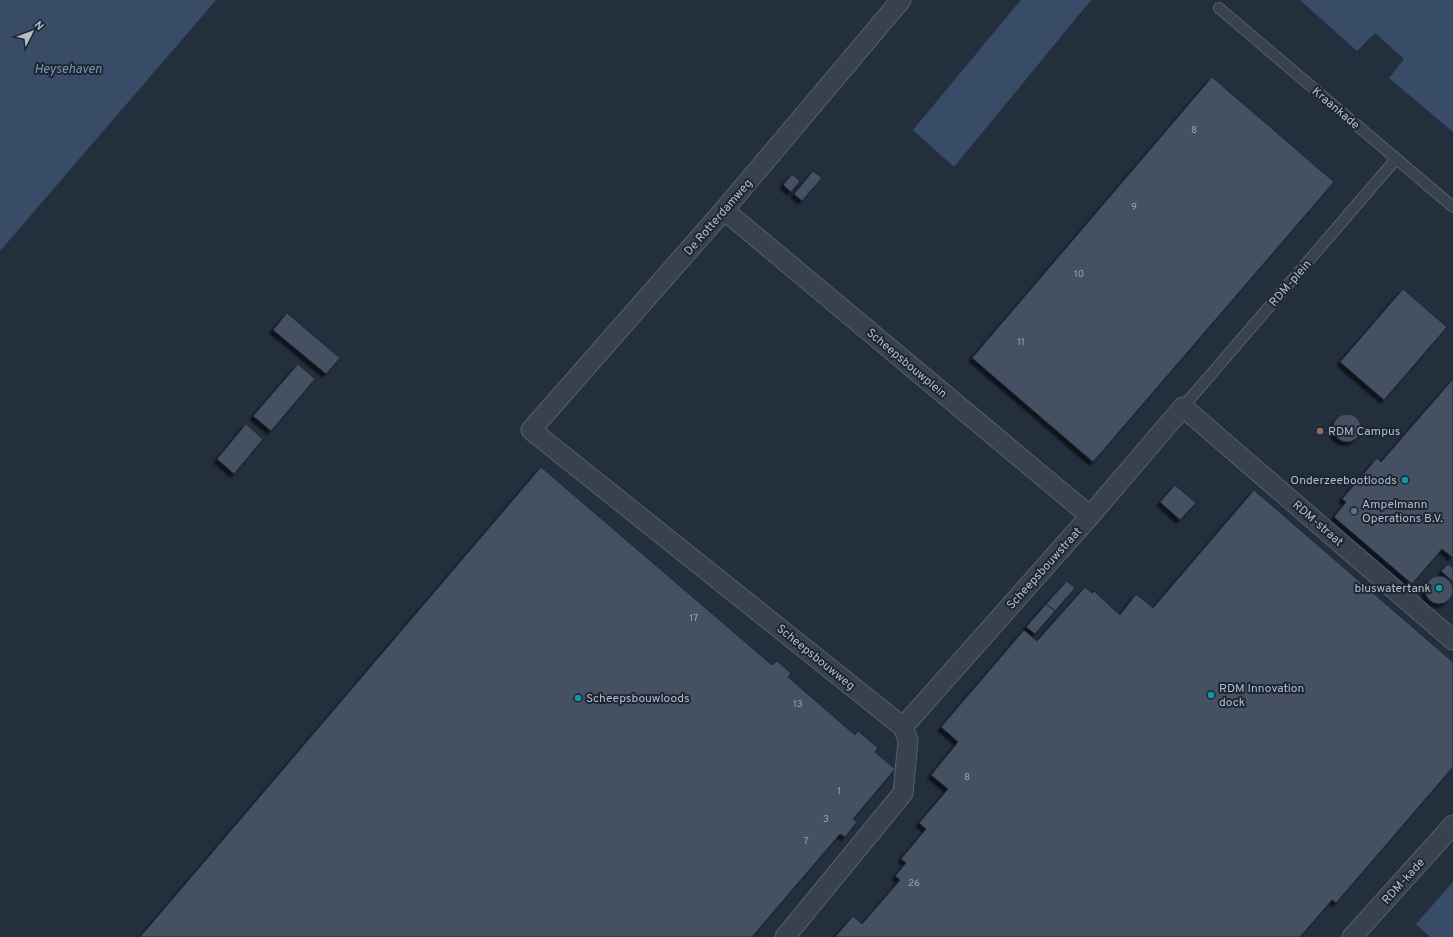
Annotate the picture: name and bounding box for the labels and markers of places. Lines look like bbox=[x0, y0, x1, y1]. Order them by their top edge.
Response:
place label: RDM Campus bbox=[1328, 424, 1400, 440]
marker: RDM Campus bbox=[1315, 426, 1325, 436]
place label: Onderzeebootloods bbox=[1290, 473, 1397, 489]
marker: Onderzeebootloods bbox=[1400, 475, 1410, 485]
place label: Ampelmann Operations B.V. bbox=[1362, 497, 1443, 527]
marker: Ampelmann Operations B.V. bbox=[1349, 506, 1359, 516]
place label: bluswatertank bbox=[1354, 581, 1431, 597]
marker: bluswatertank bbox=[1434, 583, 1444, 593]
place label: RDM Innovation dock bbox=[1219, 681, 1304, 711]
marker: RDM Innovation dock bbox=[1206, 690, 1216, 700]
place label: Scheepsbouwloods bbox=[586, 691, 690, 707]
marker: Scheepsbouwloods bbox=[573, 693, 583, 703]

